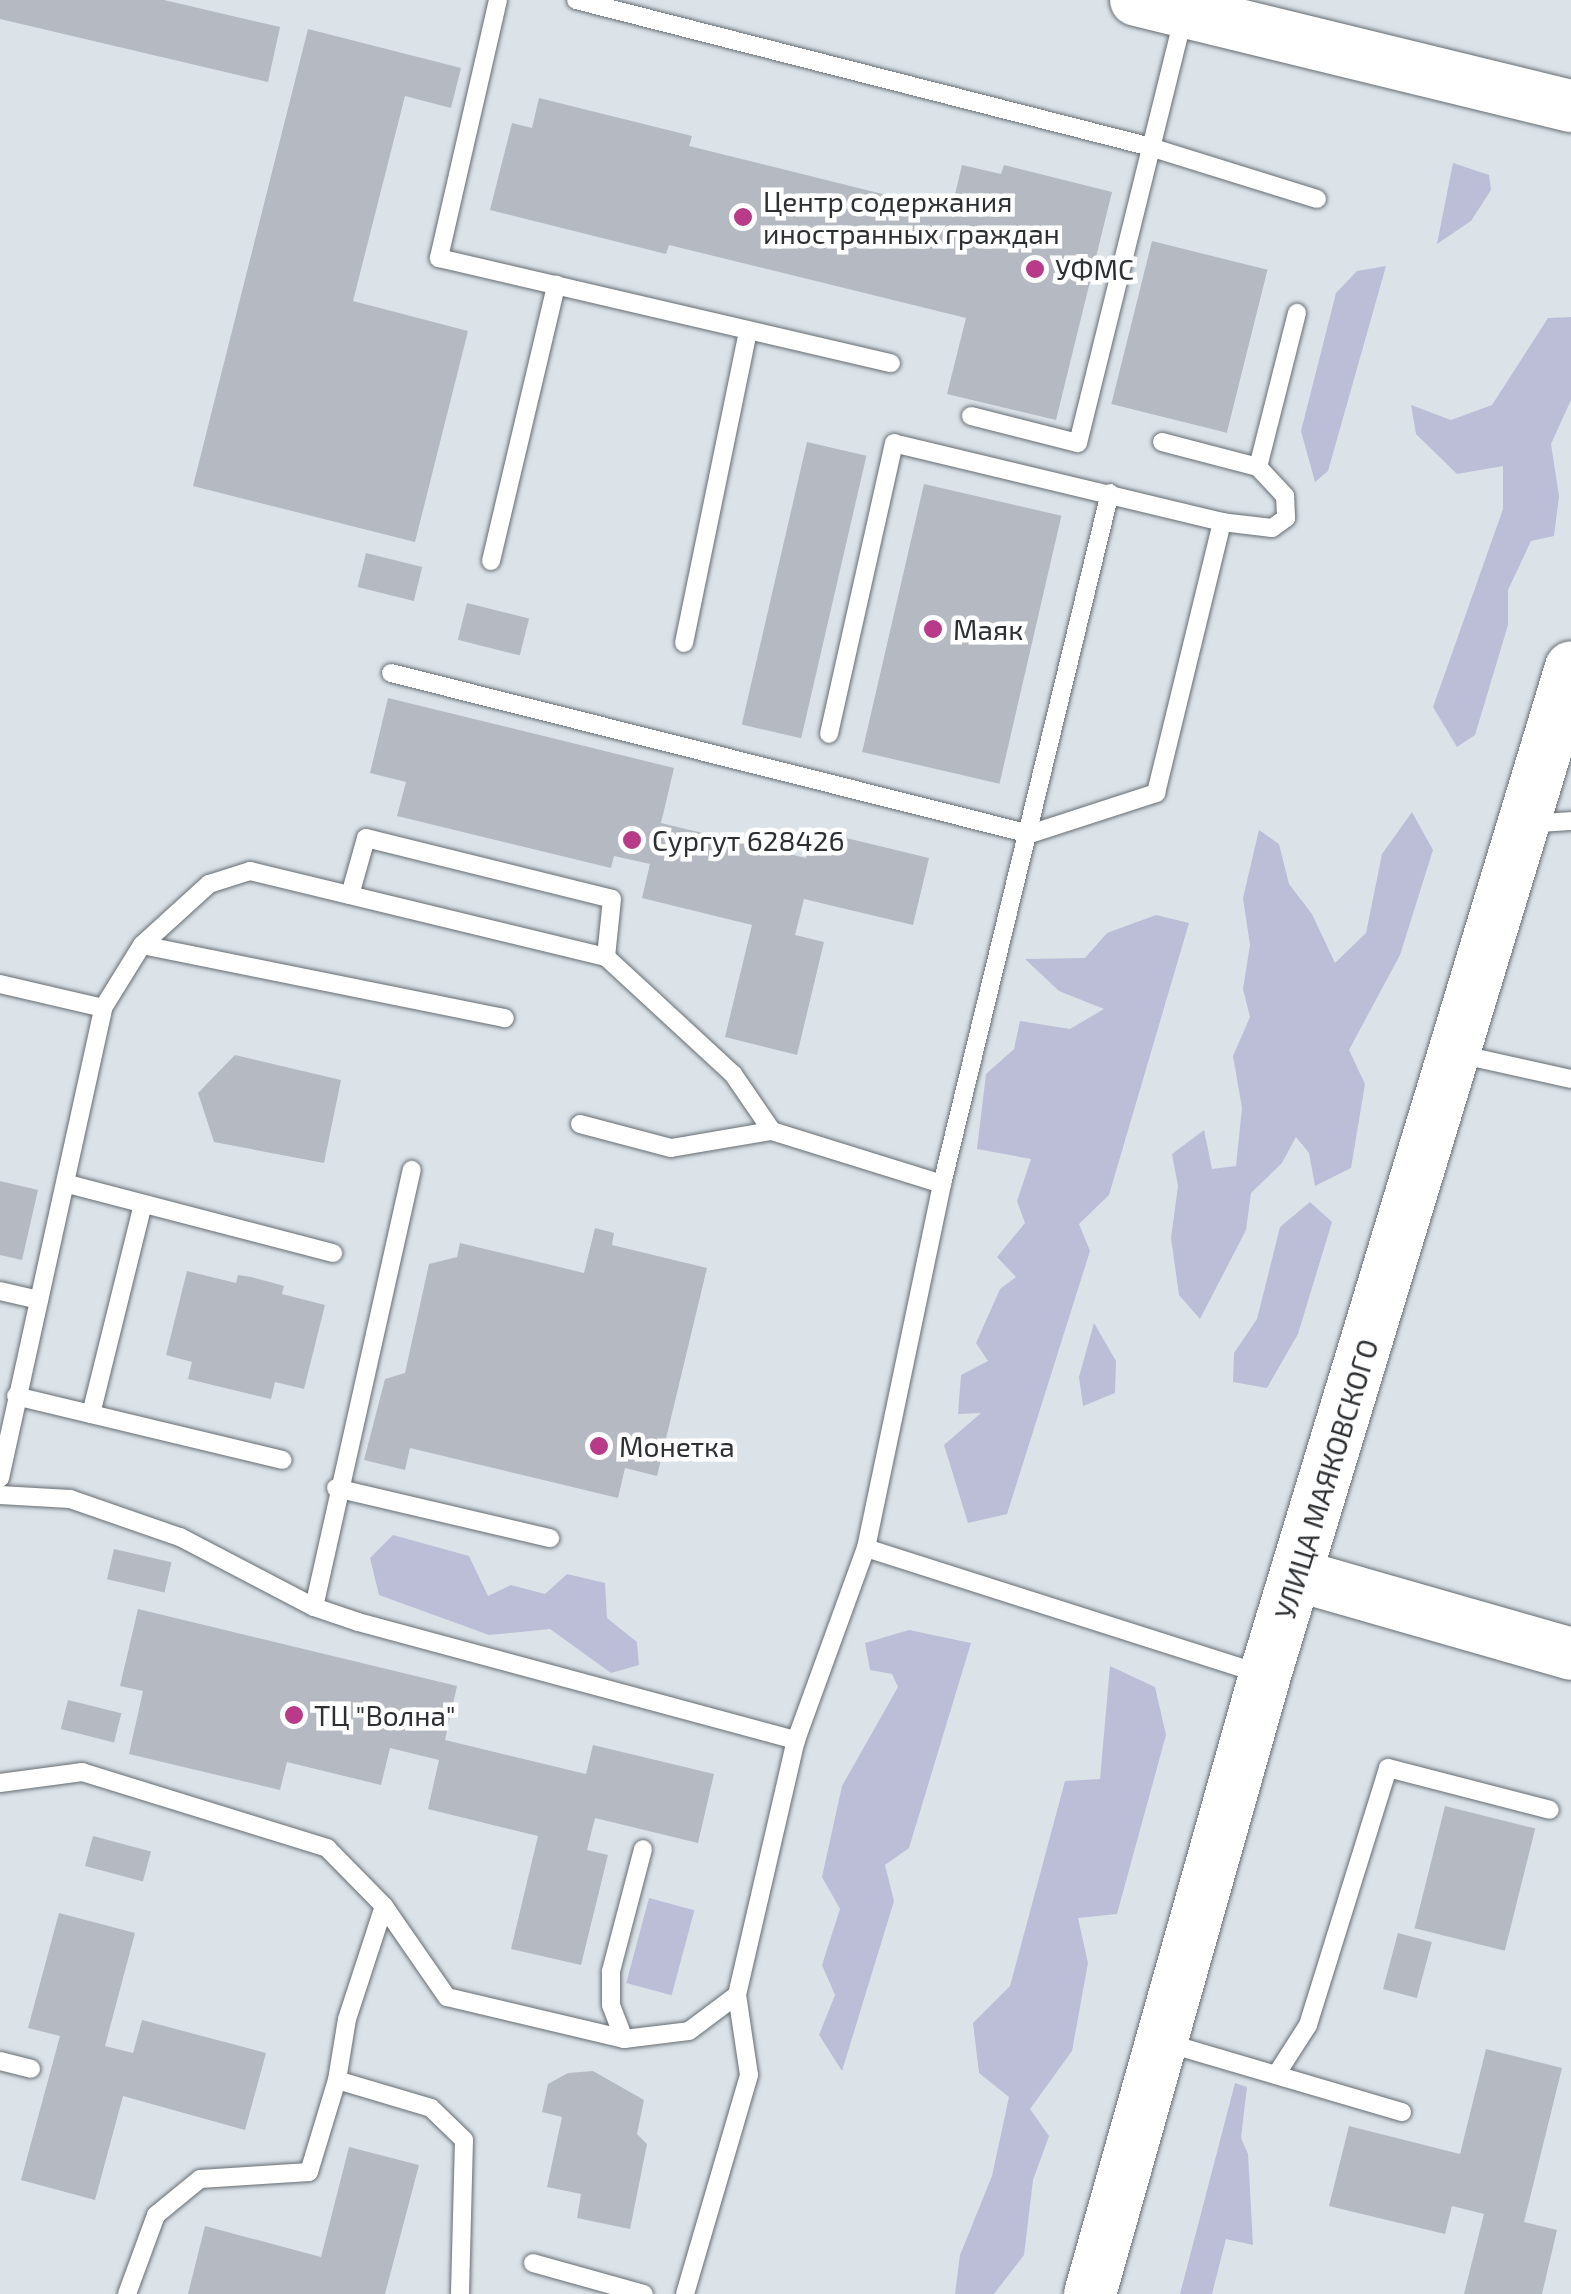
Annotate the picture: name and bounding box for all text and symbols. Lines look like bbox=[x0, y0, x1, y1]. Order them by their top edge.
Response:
place label: Центр содержания иностранных граждан bbox=[763, 184, 1060, 250]
marker: Центр содержания иностранных граждан bbox=[732, 206, 754, 228]
place label: УФМС bbox=[1055, 252, 1134, 286]
marker: УФМС bbox=[1024, 258, 1046, 280]
place label: Маяк bbox=[953, 612, 1023, 646]
marker: Маяк bbox=[922, 618, 944, 640]
place label: Сургут 628426 bbox=[652, 823, 844, 857]
marker: Сургут 628426 bbox=[621, 829, 643, 851]
street label: УЛИЦА МАЯКОВСКОГО bbox=[1267, 1335, 1385, 1623]
place label: Монетка bbox=[619, 1429, 735, 1463]
marker: Монетка bbox=[588, 1435, 610, 1457]
place label: ТЦ "Волна" bbox=[314, 1698, 456, 1732]
marker: ТЦ "Волна" bbox=[283, 1704, 305, 1726]

